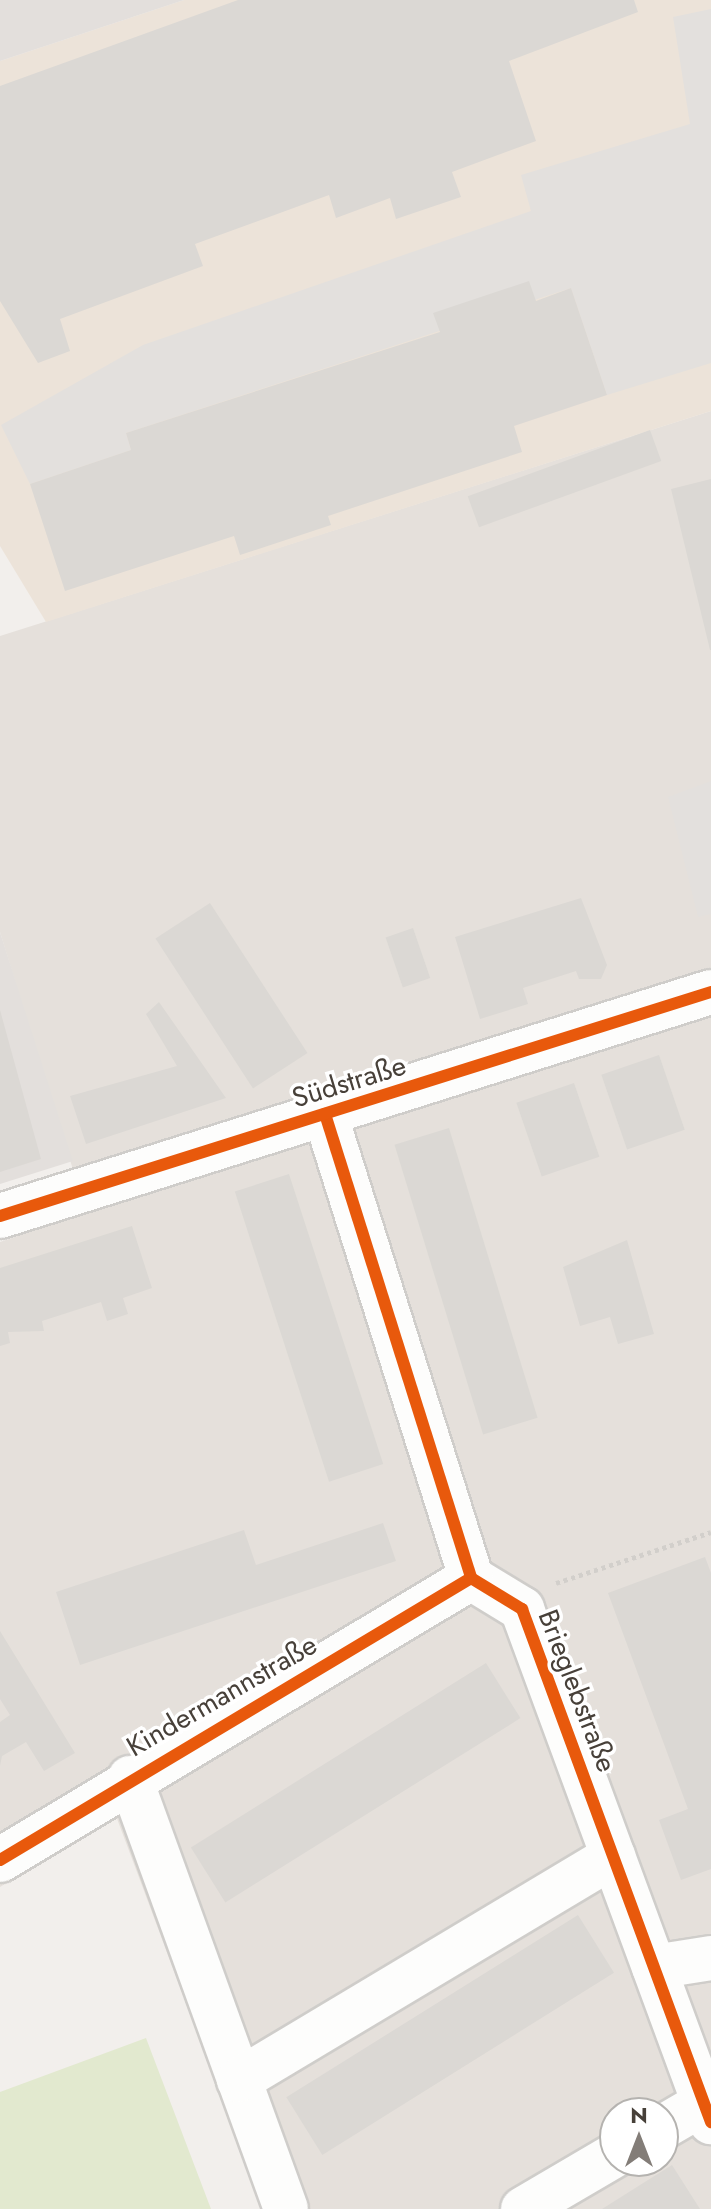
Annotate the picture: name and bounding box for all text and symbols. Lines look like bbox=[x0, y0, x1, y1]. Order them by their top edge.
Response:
street label: Südstraße bbox=[288, 1049, 410, 1115]
street label: Brieglebstraße bbox=[531, 1605, 623, 1777]
street label: Kindermannstraße bbox=[121, 1628, 323, 1764]
north arrow bbox=[599, 2097, 679, 2177]
text: N bbox=[630, 2099, 648, 2131]

